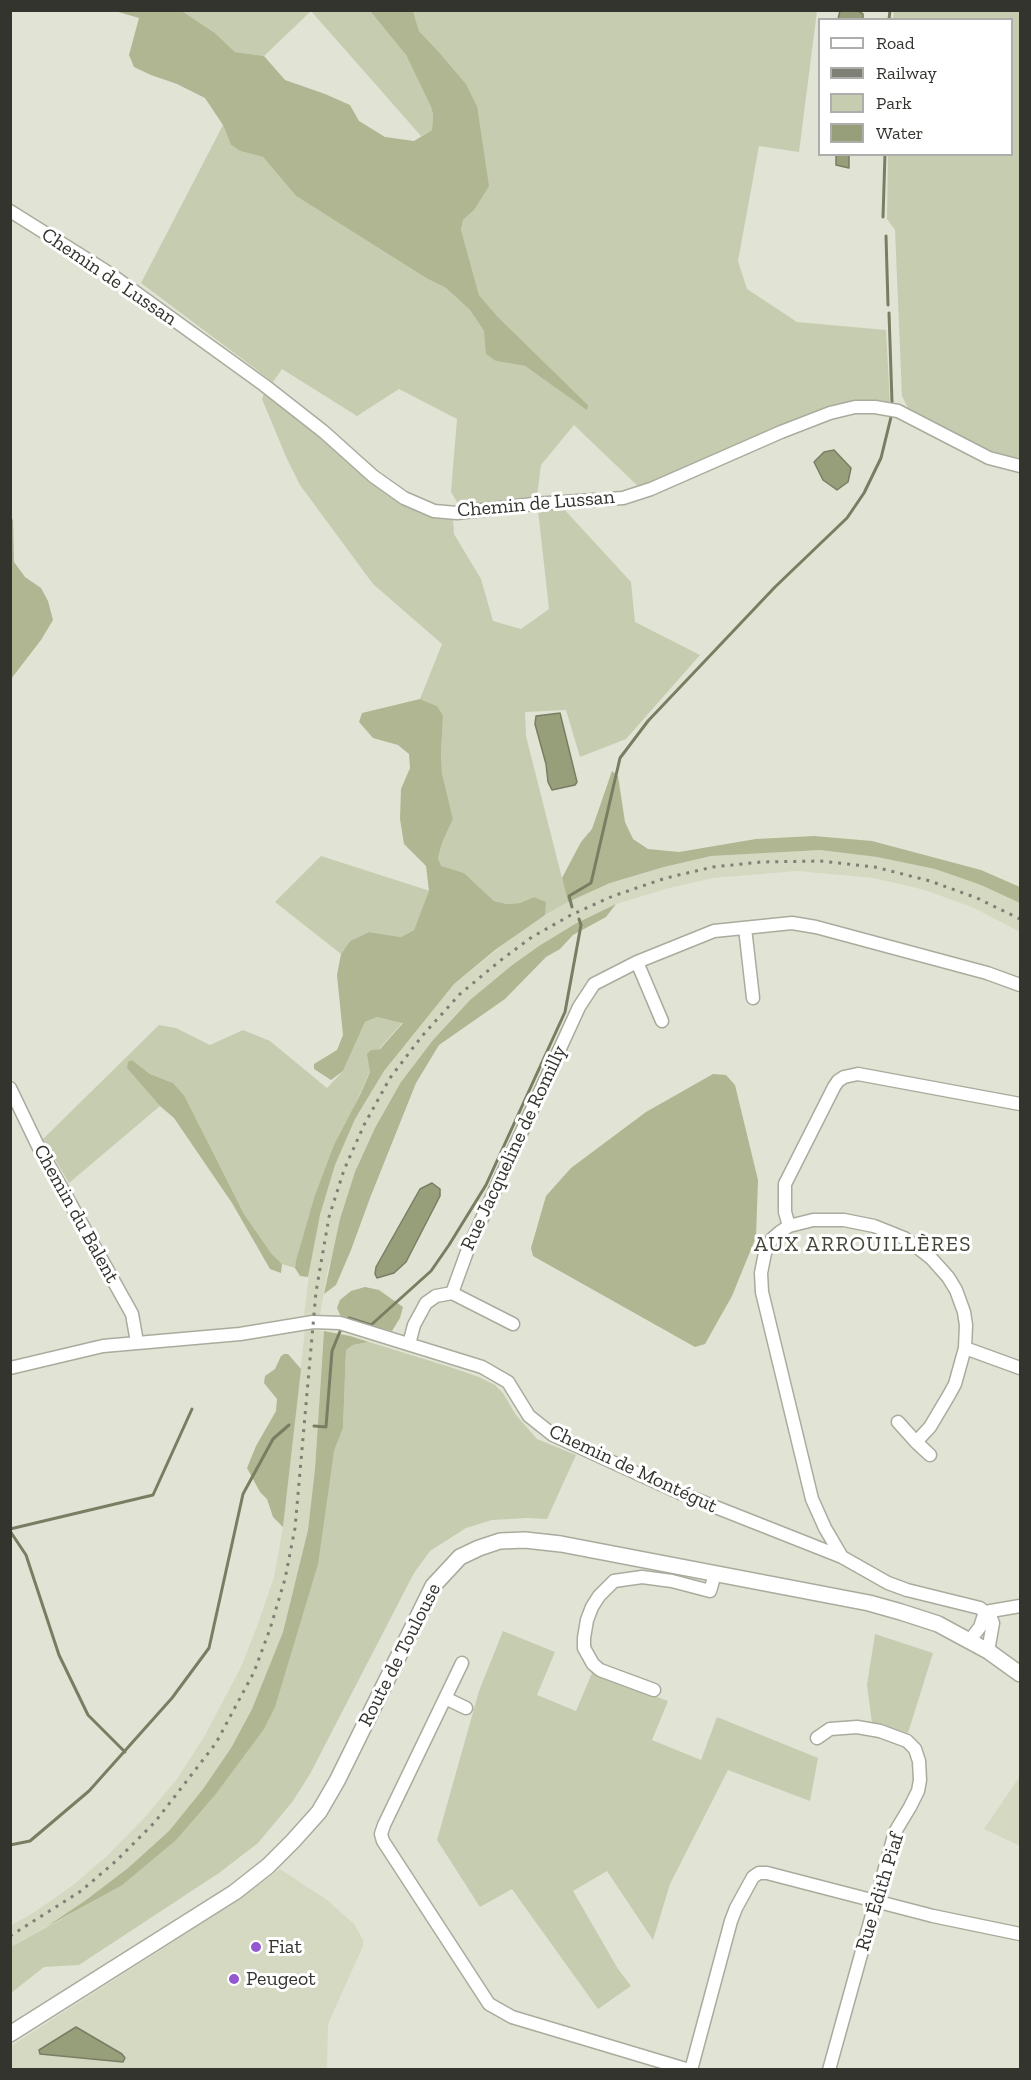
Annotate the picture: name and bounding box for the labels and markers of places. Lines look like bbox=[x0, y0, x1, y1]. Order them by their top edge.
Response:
place label: Fiat bbox=[268, 1935, 302, 1959]
marker: Fiat bbox=[249, 1940, 263, 1954]
place label: Peugeot bbox=[246, 1967, 316, 1991]
marker: Peugeot bbox=[227, 1972, 241, 1986]

